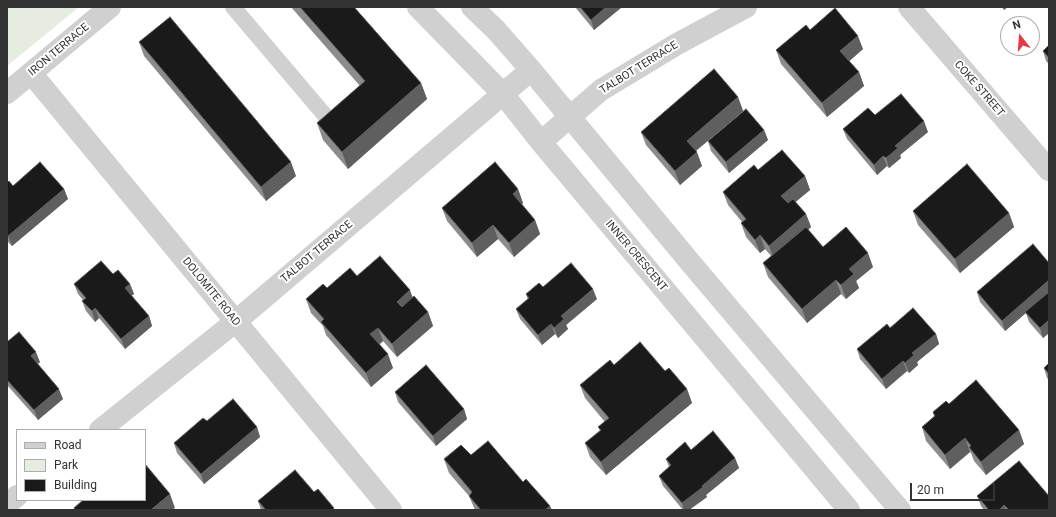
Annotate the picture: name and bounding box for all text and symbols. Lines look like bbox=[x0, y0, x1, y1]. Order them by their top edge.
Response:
north arrow bbox=[1000, 16, 1040, 56]
text: N bbox=[1011, 18, 1022, 32]
street label: IRON TERRACE bbox=[26, 21, 92, 79]
street label: TALBOT TERRACE bbox=[597, 39, 681, 97]
street label: COKE STREET bbox=[951, 58, 1007, 120]
street label: TALBOT TERRACE bbox=[278, 218, 356, 286]
street label: INNER CRESCENT bbox=[602, 218, 670, 294]
street label: DOLOMITE ROAD bbox=[179, 255, 243, 329]
legend bbox=[16, 429, 146, 501]
text: Road bbox=[54, 438, 82, 452]
text: Park bbox=[54, 458, 78, 472]
scale bar bbox=[912, 475, 997, 501]
text: Building bbox=[54, 478, 97, 492]
text: 20 m bbox=[917, 483, 944, 497]

